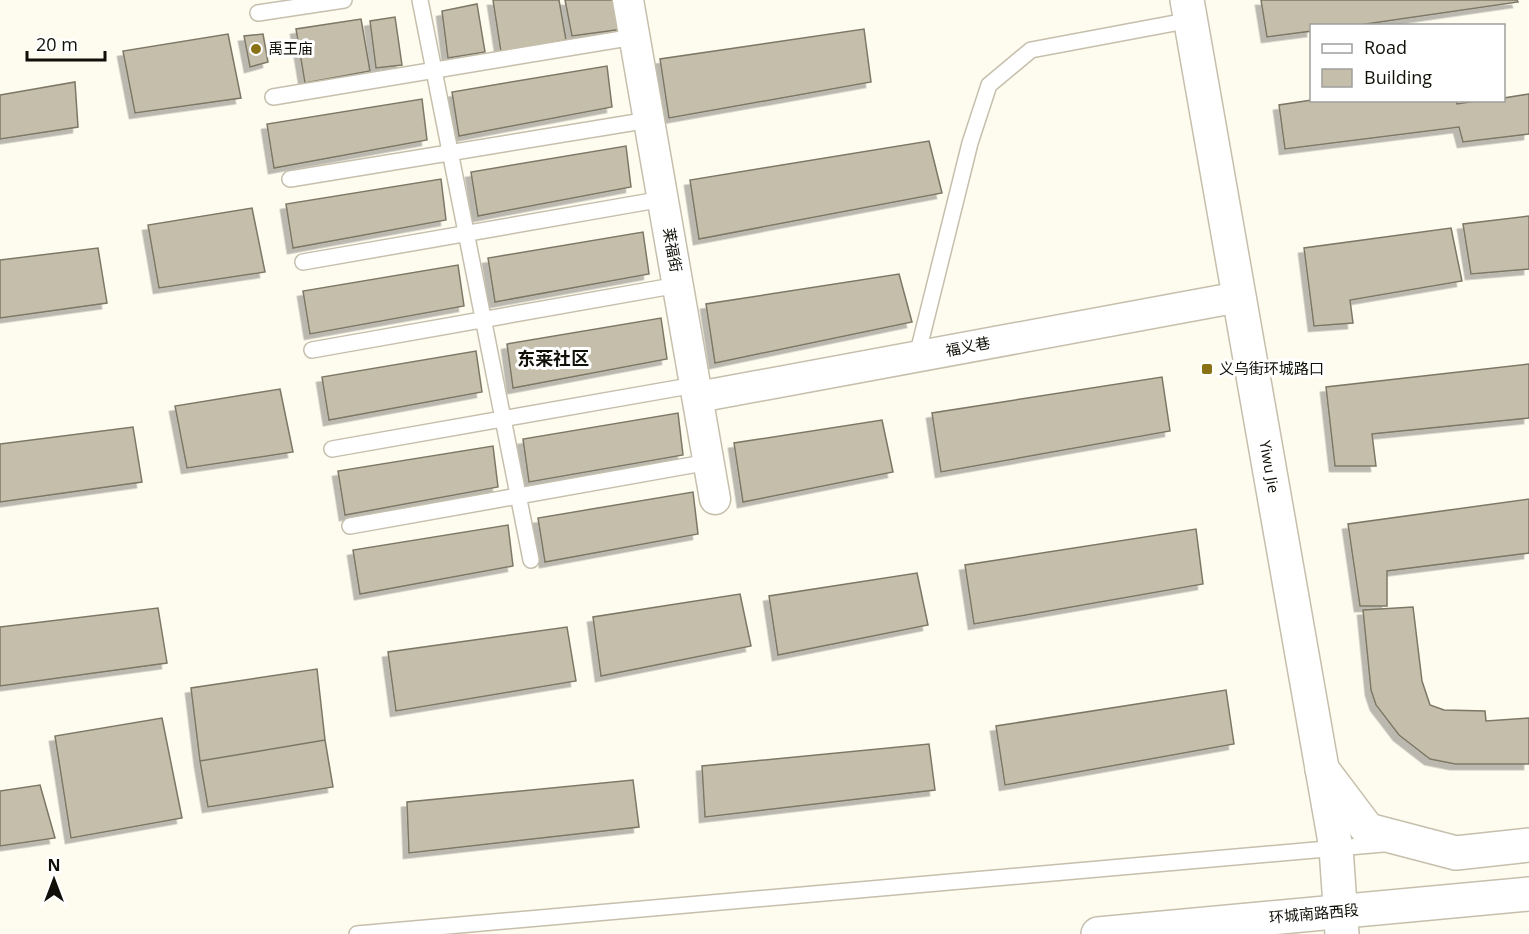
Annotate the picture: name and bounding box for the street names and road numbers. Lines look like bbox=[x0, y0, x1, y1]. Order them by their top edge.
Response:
street label: 莱福街 bbox=[659, 226, 687, 274]
street label: 福义巷 bbox=[944, 332, 992, 360]
street label: Yiwu Jie bbox=[1256, 439, 1284, 495]
street label: 环城南路西段 bbox=[1268, 899, 1360, 927]

